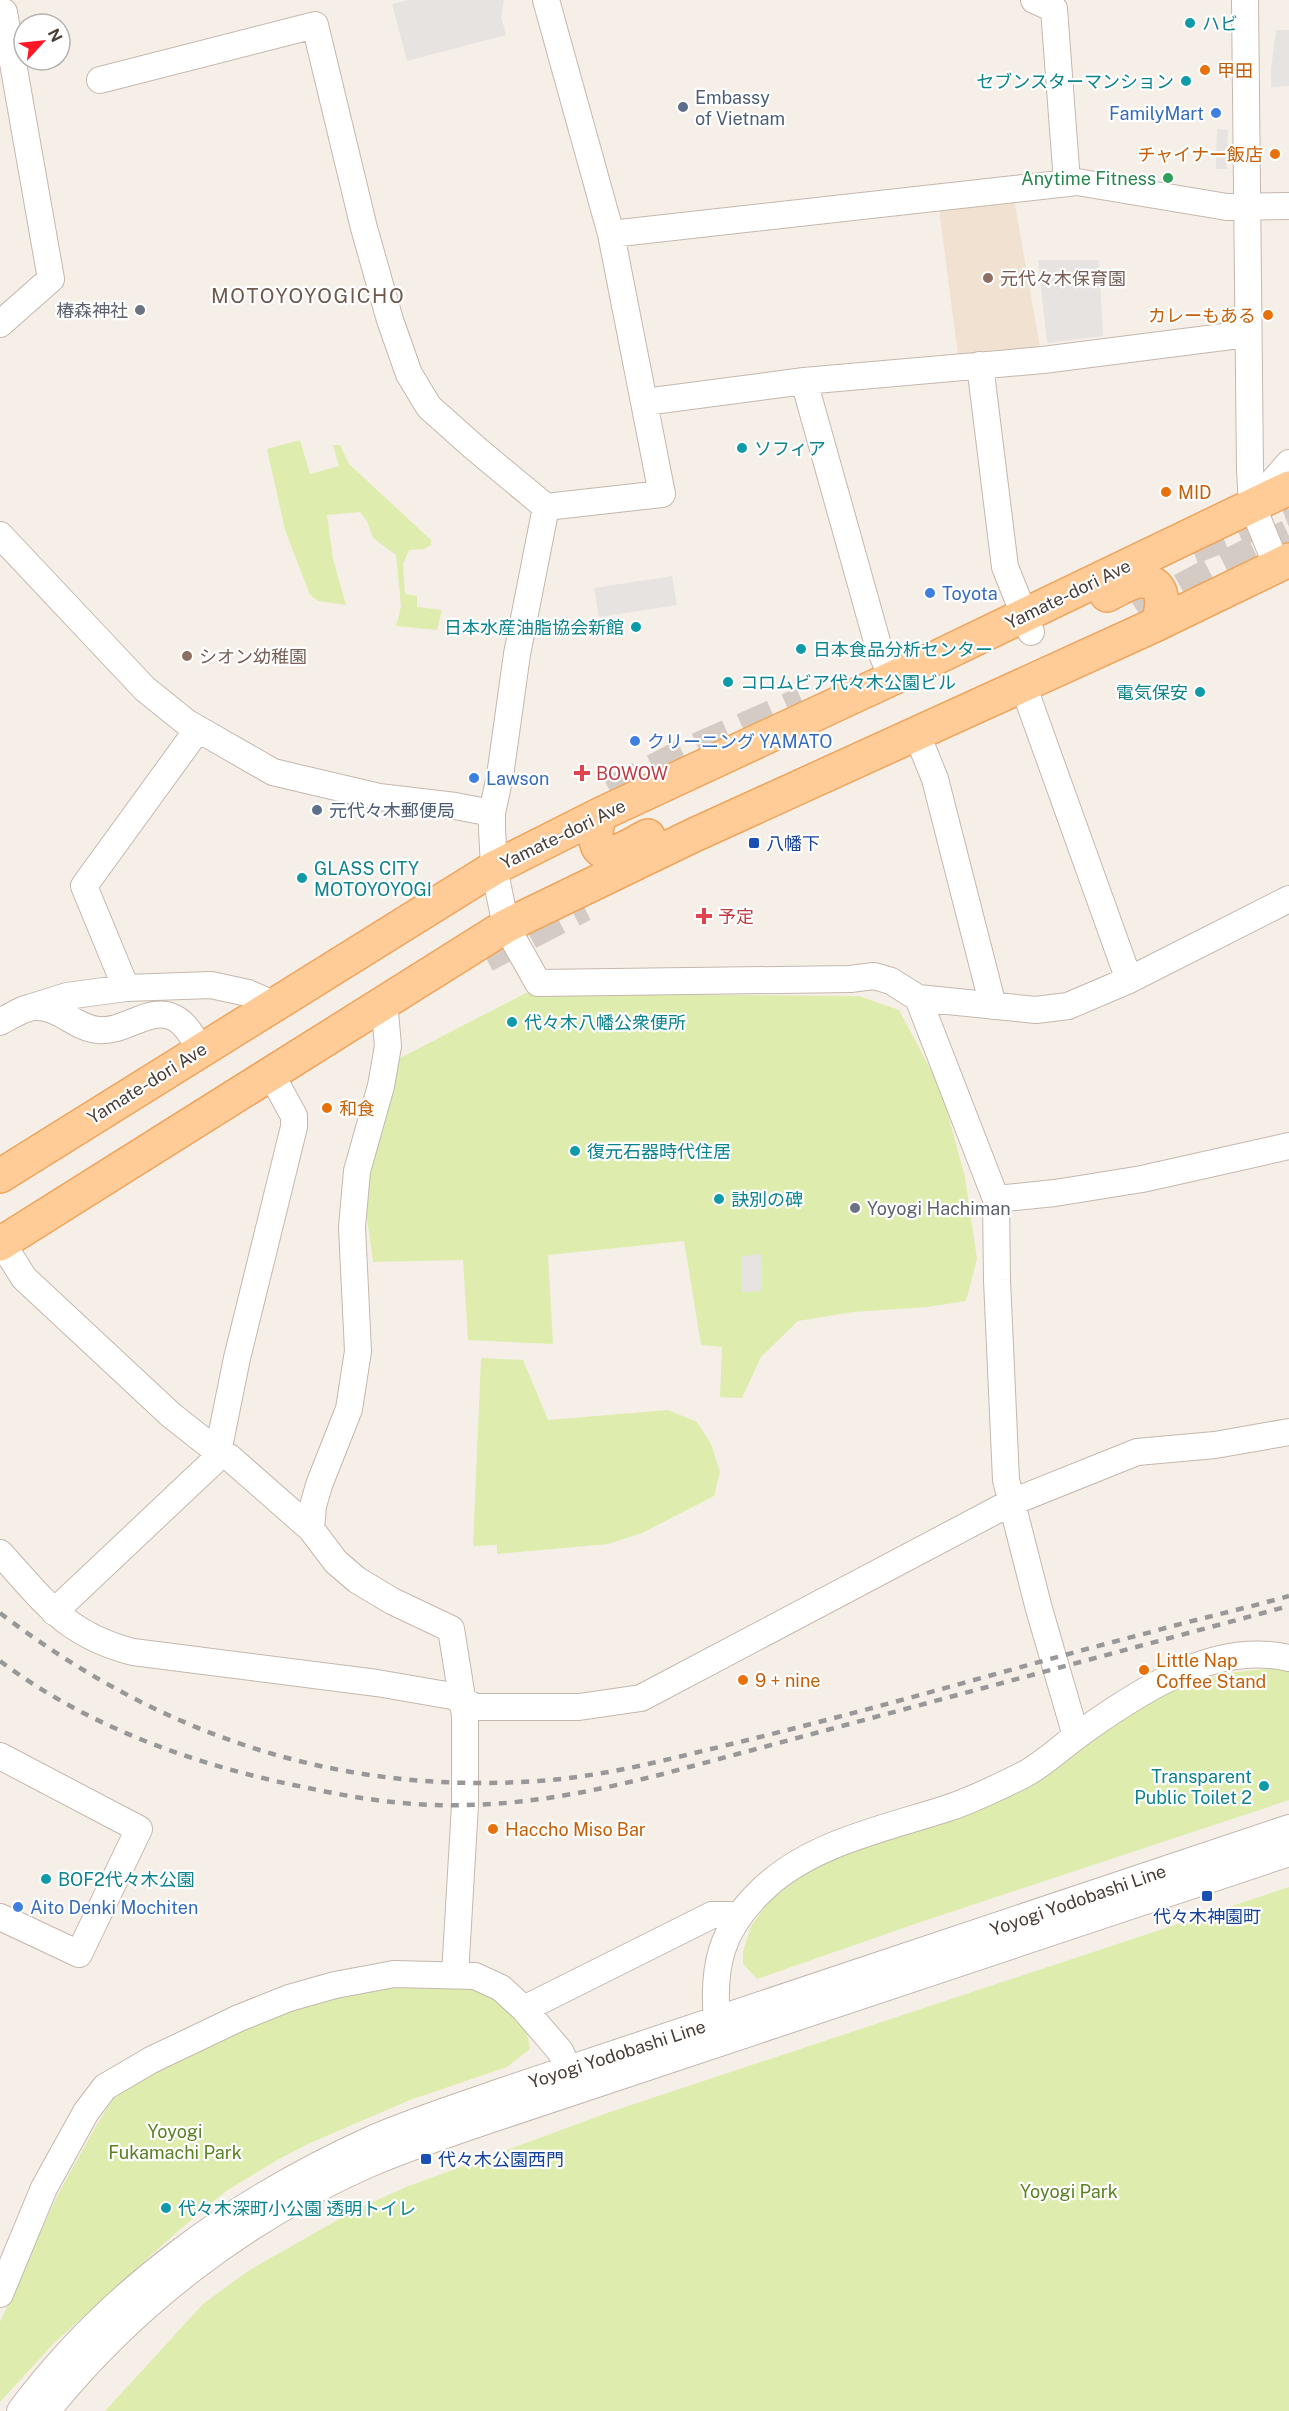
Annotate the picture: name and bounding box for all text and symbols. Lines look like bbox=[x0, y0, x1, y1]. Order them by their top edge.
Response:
north arrow bbox=[12, 12, 72, 72]
place label: ハビ bbox=[1202, 13, 1238, 34]
marker: ハビ bbox=[1183, 16, 1197, 30]
text: N bbox=[44, 26, 66, 45]
place label: 甲田 bbox=[1217, 60, 1253, 81]
marker: 甲田 bbox=[1198, 63, 1212, 77]
place label: セブンスターマンション bbox=[976, 71, 1174, 92]
marker: セブンスターマンション bbox=[1179, 74, 1193, 88]
place label: Embassy of Vietnam bbox=[695, 87, 785, 129]
marker: Embassy of Vietnam bbox=[676, 100, 690, 114]
place label: FamilyMart bbox=[1109, 103, 1204, 124]
marker: FamilyMart bbox=[1209, 106, 1223, 120]
place label: チャイナー飯店 bbox=[1138, 144, 1263, 165]
marker: チャイナー飯店 bbox=[1268, 147, 1282, 161]
place label: Anytime Fitness bbox=[1021, 168, 1156, 189]
marker: Anytime Fitness bbox=[1161, 171, 1175, 185]
place label: 元代々木保育園 bbox=[1000, 268, 1126, 289]
marker: 元代々木保育園 bbox=[981, 271, 995, 285]
district label: MOTOYOYOGICHO bbox=[211, 284, 405, 308]
place label: 椿森神社 bbox=[56, 300, 128, 321]
marker: 椿森神社 bbox=[133, 303, 147, 317]
place label: カレーもある bbox=[1148, 305, 1256, 326]
marker: カレーもある bbox=[1261, 308, 1275, 322]
place label: ソフィア bbox=[754, 438, 826, 459]
marker: ソフィア bbox=[735, 441, 749, 455]
place label: MID bbox=[1178, 482, 1212, 503]
marker: MID bbox=[1159, 485, 1173, 499]
street label: Yamate-dori Ave bbox=[1002, 555, 1134, 633]
place label: Toyota bbox=[942, 583, 998, 604]
marker: Toyota bbox=[923, 586, 937, 600]
place label: 日本水産油脂協会新館 bbox=[444, 617, 624, 638]
marker: 日本水産油脂協会新館 bbox=[629, 620, 643, 634]
place label: 日本食品分析センター bbox=[813, 639, 993, 660]
marker: 日本食品分析センター bbox=[794, 642, 808, 656]
place label: シオン幼稚園 bbox=[199, 646, 307, 667]
marker: シオン幼稚園 bbox=[180, 649, 194, 663]
place label: コロムビア代々木公園ビル bbox=[740, 672, 956, 693]
marker: コロムビア代々木公園ビル bbox=[721, 675, 735, 689]
place label: 電気保安 bbox=[1116, 682, 1188, 703]
marker: 電気保安 bbox=[1193, 685, 1207, 699]
place label: クリーニング YAMATO bbox=[647, 731, 833, 752]
marker: クリーニング YAMATO bbox=[628, 734, 642, 748]
place label: BOWOW bbox=[596, 763, 668, 784]
marker: BOWOW bbox=[573, 764, 591, 782]
place label: Lawson bbox=[486, 768, 549, 789]
marker: Lawson bbox=[467, 771, 481, 785]
street label: Yamate-dori Ave bbox=[497, 795, 629, 873]
place label: 元代々木郵便局 bbox=[329, 800, 455, 821]
marker: 元代々木郵便局 bbox=[310, 803, 324, 817]
place label: 八幡下 bbox=[766, 833, 820, 854]
marker: 八幡下 bbox=[747, 836, 761, 850]
place label: GLASS CITY MOTOYOYOGI bbox=[314, 858, 432, 900]
marker: GLASS CITY MOTOYOYOGI bbox=[295, 871, 309, 885]
place label: 予定 bbox=[718, 906, 754, 927]
marker: 予定 bbox=[695, 907, 713, 925]
place label: 代々木八幡公衆便所 bbox=[524, 1012, 686, 1033]
marker: 代々木八幡公衆便所 bbox=[505, 1015, 519, 1029]
street label: Yamate-dori Ave bbox=[84, 1038, 210, 1128]
place label: 和食 bbox=[339, 1098, 375, 1119]
marker: 和食 bbox=[320, 1101, 334, 1115]
place label: 復元石器時代住居 bbox=[587, 1141, 731, 1162]
marker: 復元石器時代住居 bbox=[568, 1144, 582, 1158]
place label: 訣別の碑 bbox=[731, 1189, 803, 1210]
marker: 訣別の碑 bbox=[712, 1192, 726, 1206]
place label: Yoyogi Hachiman bbox=[867, 1198, 1011, 1219]
marker: Yoyogi Hachiman bbox=[848, 1201, 862, 1215]
place label: Little Nap Coffee Stand bbox=[1156, 1650, 1266, 1692]
marker: Little Nap Coffee Stand bbox=[1137, 1663, 1151, 1677]
place label: 9 + nine bbox=[755, 1670, 821, 1691]
marker: 9 + nine bbox=[736, 1673, 750, 1687]
place label: Transparent Public Toilet 2 bbox=[1134, 1766, 1252, 1808]
marker: Transparent Public Toilet 2 bbox=[1257, 1779, 1271, 1793]
place label: Haccho Miso Bar bbox=[505, 1819, 646, 1840]
marker: Haccho Miso Bar bbox=[486, 1822, 500, 1836]
street label: Yoyogi Yodobashi Line bbox=[987, 1860, 1169, 1940]
place label: BOF2代々木公園 bbox=[58, 1869, 195, 1890]
marker: BOF2代々木公園 bbox=[39, 1872, 53, 1886]
marker: 代々木神園町 bbox=[1200, 1889, 1214, 1903]
place label: Aito Denki Mochiten bbox=[30, 1897, 198, 1918]
marker: Aito Denki Mochiten bbox=[11, 1900, 25, 1914]
place label: 代々木神園町 bbox=[1153, 1906, 1261, 1927]
street label: Yoyogi Yodobashi Line bbox=[526, 2015, 708, 2093]
park label: Yoyogi Fukamachi Park bbox=[108, 2121, 242, 2163]
place label: 代々木公園西門 bbox=[438, 2149, 564, 2170]
marker: 代々木公園西門 bbox=[419, 2152, 433, 2166]
park label: Yoyogi Park bbox=[1020, 2181, 1118, 2202]
place label: 代々木深町小公園 透明トイレ bbox=[178, 2198, 416, 2219]
marker: 代々木深町小公園 透明トイレ bbox=[159, 2201, 173, 2215]

